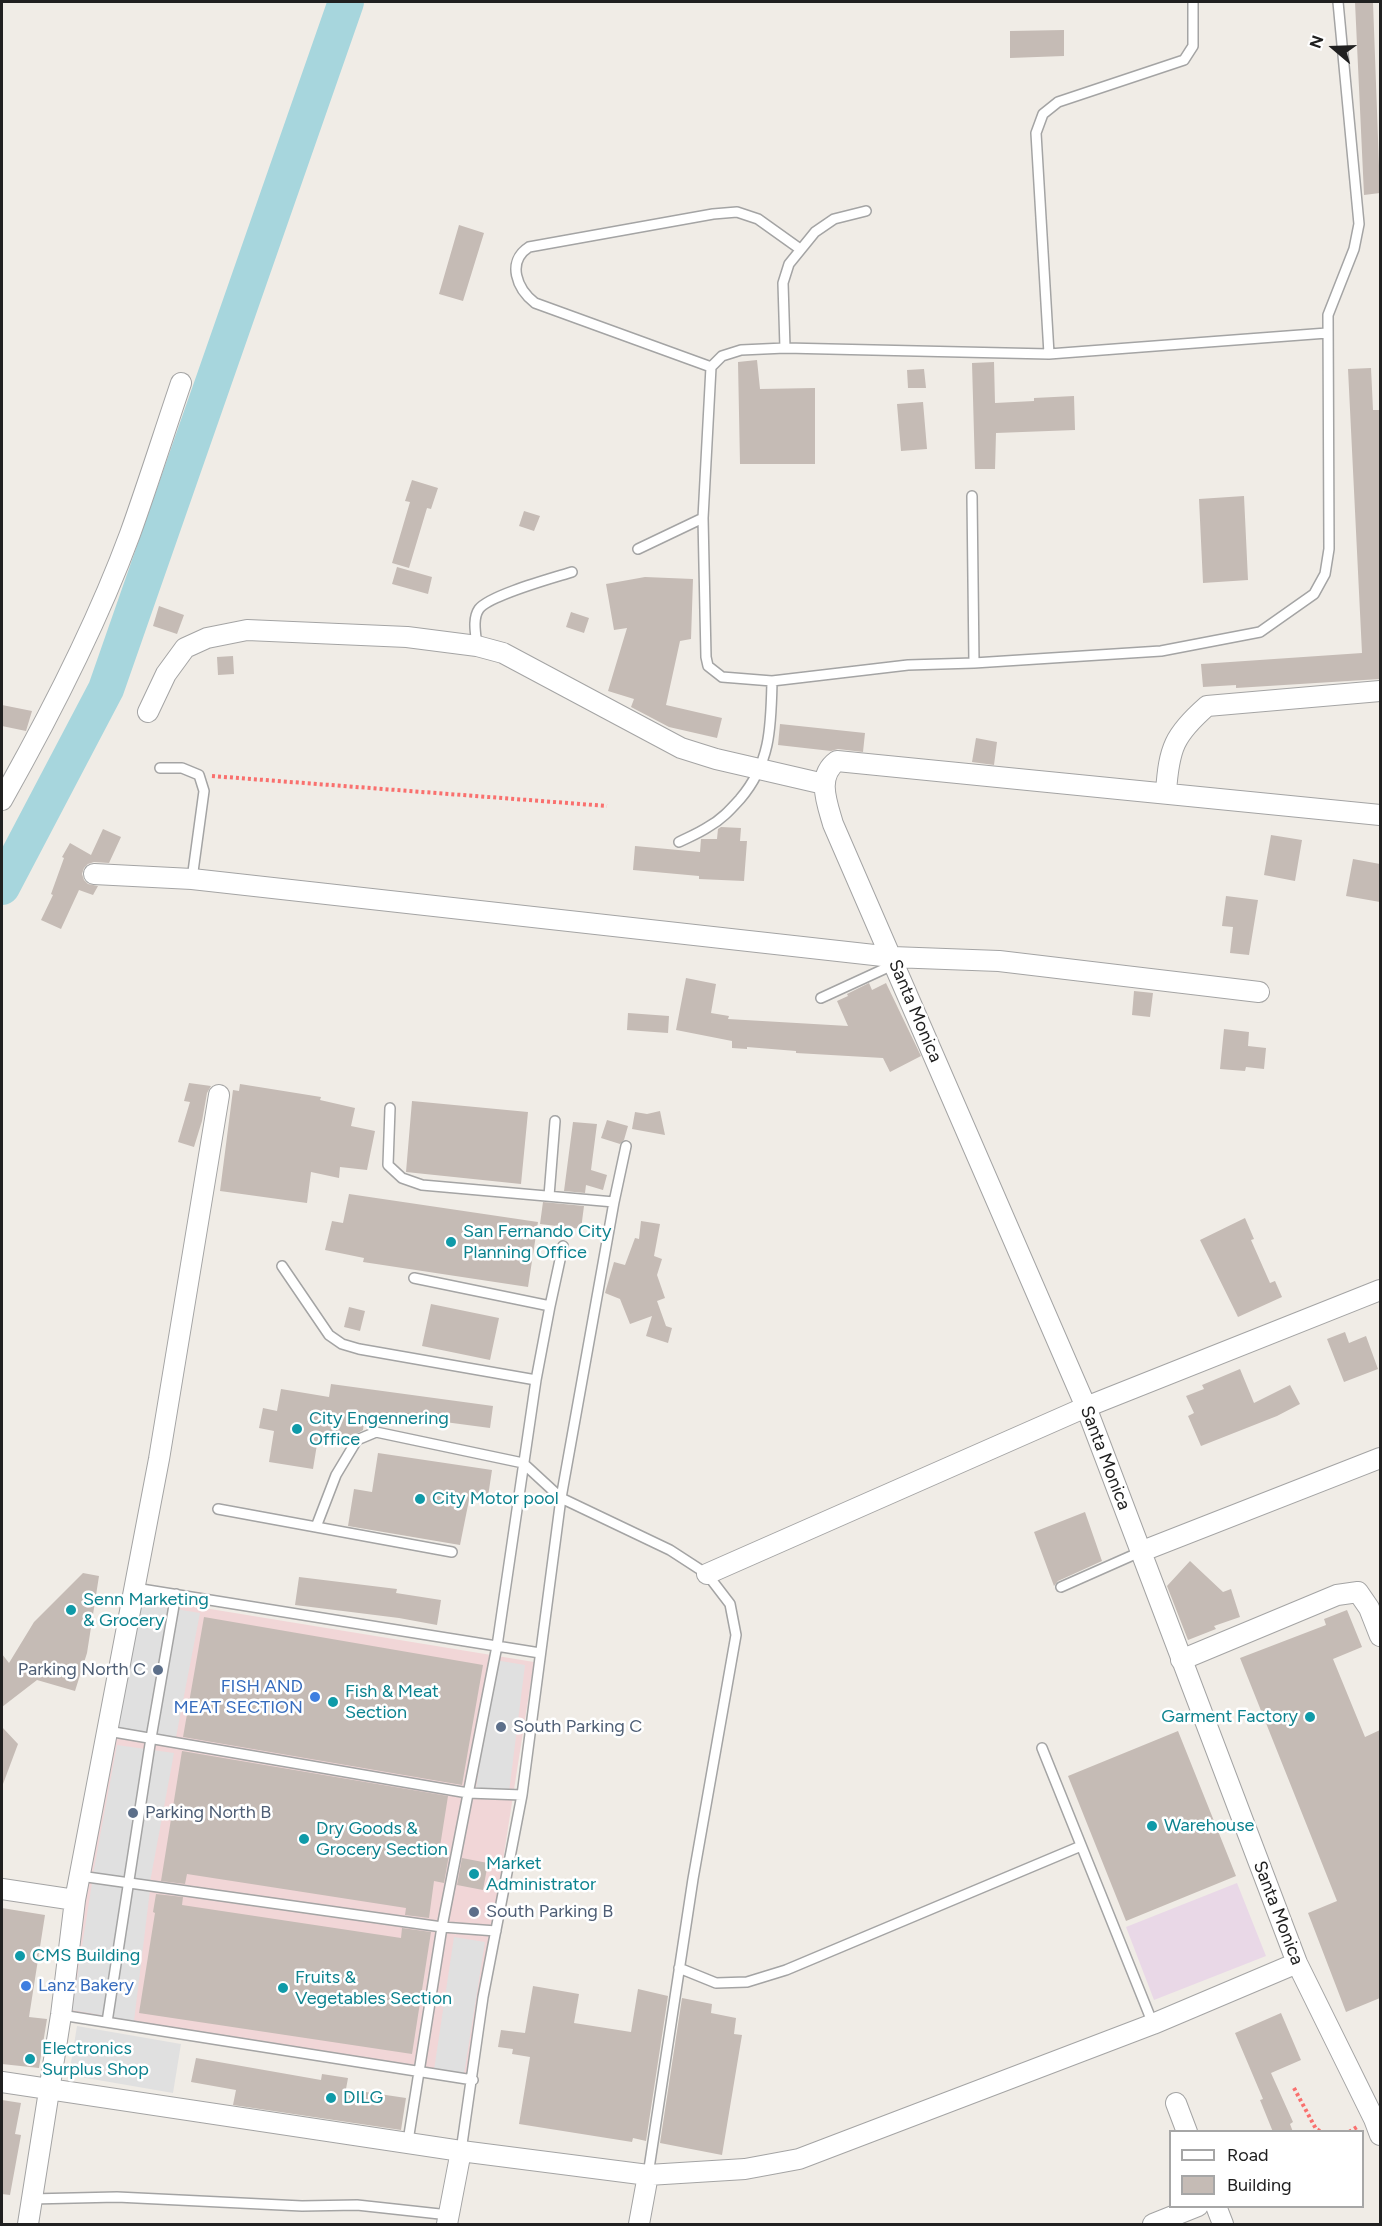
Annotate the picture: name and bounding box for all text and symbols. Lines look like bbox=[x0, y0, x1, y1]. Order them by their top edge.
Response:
north arrow bbox=[1304, 18, 1364, 78]
text: N bbox=[1306, 33, 1328, 51]
street label: Santa Monica bbox=[884, 956, 946, 1066]
place label: San Fernando City Planning Office bbox=[463, 1221, 611, 1264]
marker: San Fernando City Planning Office bbox=[444, 1235, 458, 1249]
street label: Santa Monica bbox=[1075, 1403, 1135, 1513]
place label: City Engennering Office bbox=[309, 1408, 449, 1450]
marker: City Engennering Office bbox=[290, 1422, 304, 1436]
place label: City Motor pool bbox=[432, 1488, 559, 1510]
marker: City Motor pool bbox=[413, 1492, 427, 1506]
place label: Senn Marketing & Grocery bbox=[83, 1589, 209, 1632]
marker: Senn Marketing & Grocery bbox=[64, 1603, 78, 1617]
place label: Parking North C bbox=[18, 1659, 146, 1681]
marker: Parking North C bbox=[151, 1663, 165, 1677]
place label: FISH AND MEAT SECTION bbox=[173, 1676, 303, 1718]
place label: Fish & Meat Section bbox=[345, 1681, 439, 1724]
marker: FISH AND MEAT SECTION bbox=[308, 1690, 322, 1704]
marker: Fish & Meat Section bbox=[326, 1695, 340, 1709]
place label: Garment Factory bbox=[1161, 1706, 1298, 1728]
marker: Garment Factory bbox=[1303, 1710, 1317, 1724]
place label: South Parking C bbox=[513, 1716, 642, 1738]
marker: South Parking C bbox=[494, 1720, 508, 1734]
place label: Parking North B bbox=[145, 1802, 271, 1824]
marker: Parking North B bbox=[126, 1806, 140, 1820]
place label: Warehouse bbox=[1164, 1815, 1254, 1837]
place label: Dry Goods & Grocery Section bbox=[316, 1818, 448, 1860]
marker: Warehouse bbox=[1145, 1819, 1159, 1833]
marker: Dry Goods & Grocery Section bbox=[297, 1832, 311, 1846]
place label: Market Administrator bbox=[486, 1853, 596, 1896]
street label: Santa Monica bbox=[1248, 1858, 1308, 1968]
marker: Market Administrator bbox=[467, 1867, 481, 1881]
place label: South Parking B bbox=[486, 1901, 613, 1923]
marker: South Parking B bbox=[467, 1905, 481, 1919]
place label: CMS Building bbox=[32, 1945, 140, 1967]
marker: CMS Building bbox=[13, 1949, 27, 1963]
place label: Fruits & Vegetables Section bbox=[295, 1967, 452, 2010]
place label: Lanz Bakery bbox=[38, 1975, 134, 1997]
marker: Lanz Bakery bbox=[19, 1979, 33, 1993]
marker: Fruits & Vegetables Section bbox=[276, 1981, 290, 1995]
place label: Electronics Surplus Shop bbox=[42, 2038, 149, 2080]
marker: Electronics Surplus Shop bbox=[23, 2052, 37, 2066]
place label: DILG bbox=[343, 2087, 383, 2109]
marker: DILG bbox=[324, 2091, 338, 2105]
legend bbox=[1169, 2130, 1364, 2208]
text: Road bbox=[1227, 2144, 1268, 2166]
text: Building bbox=[1227, 2174, 1292, 2196]

